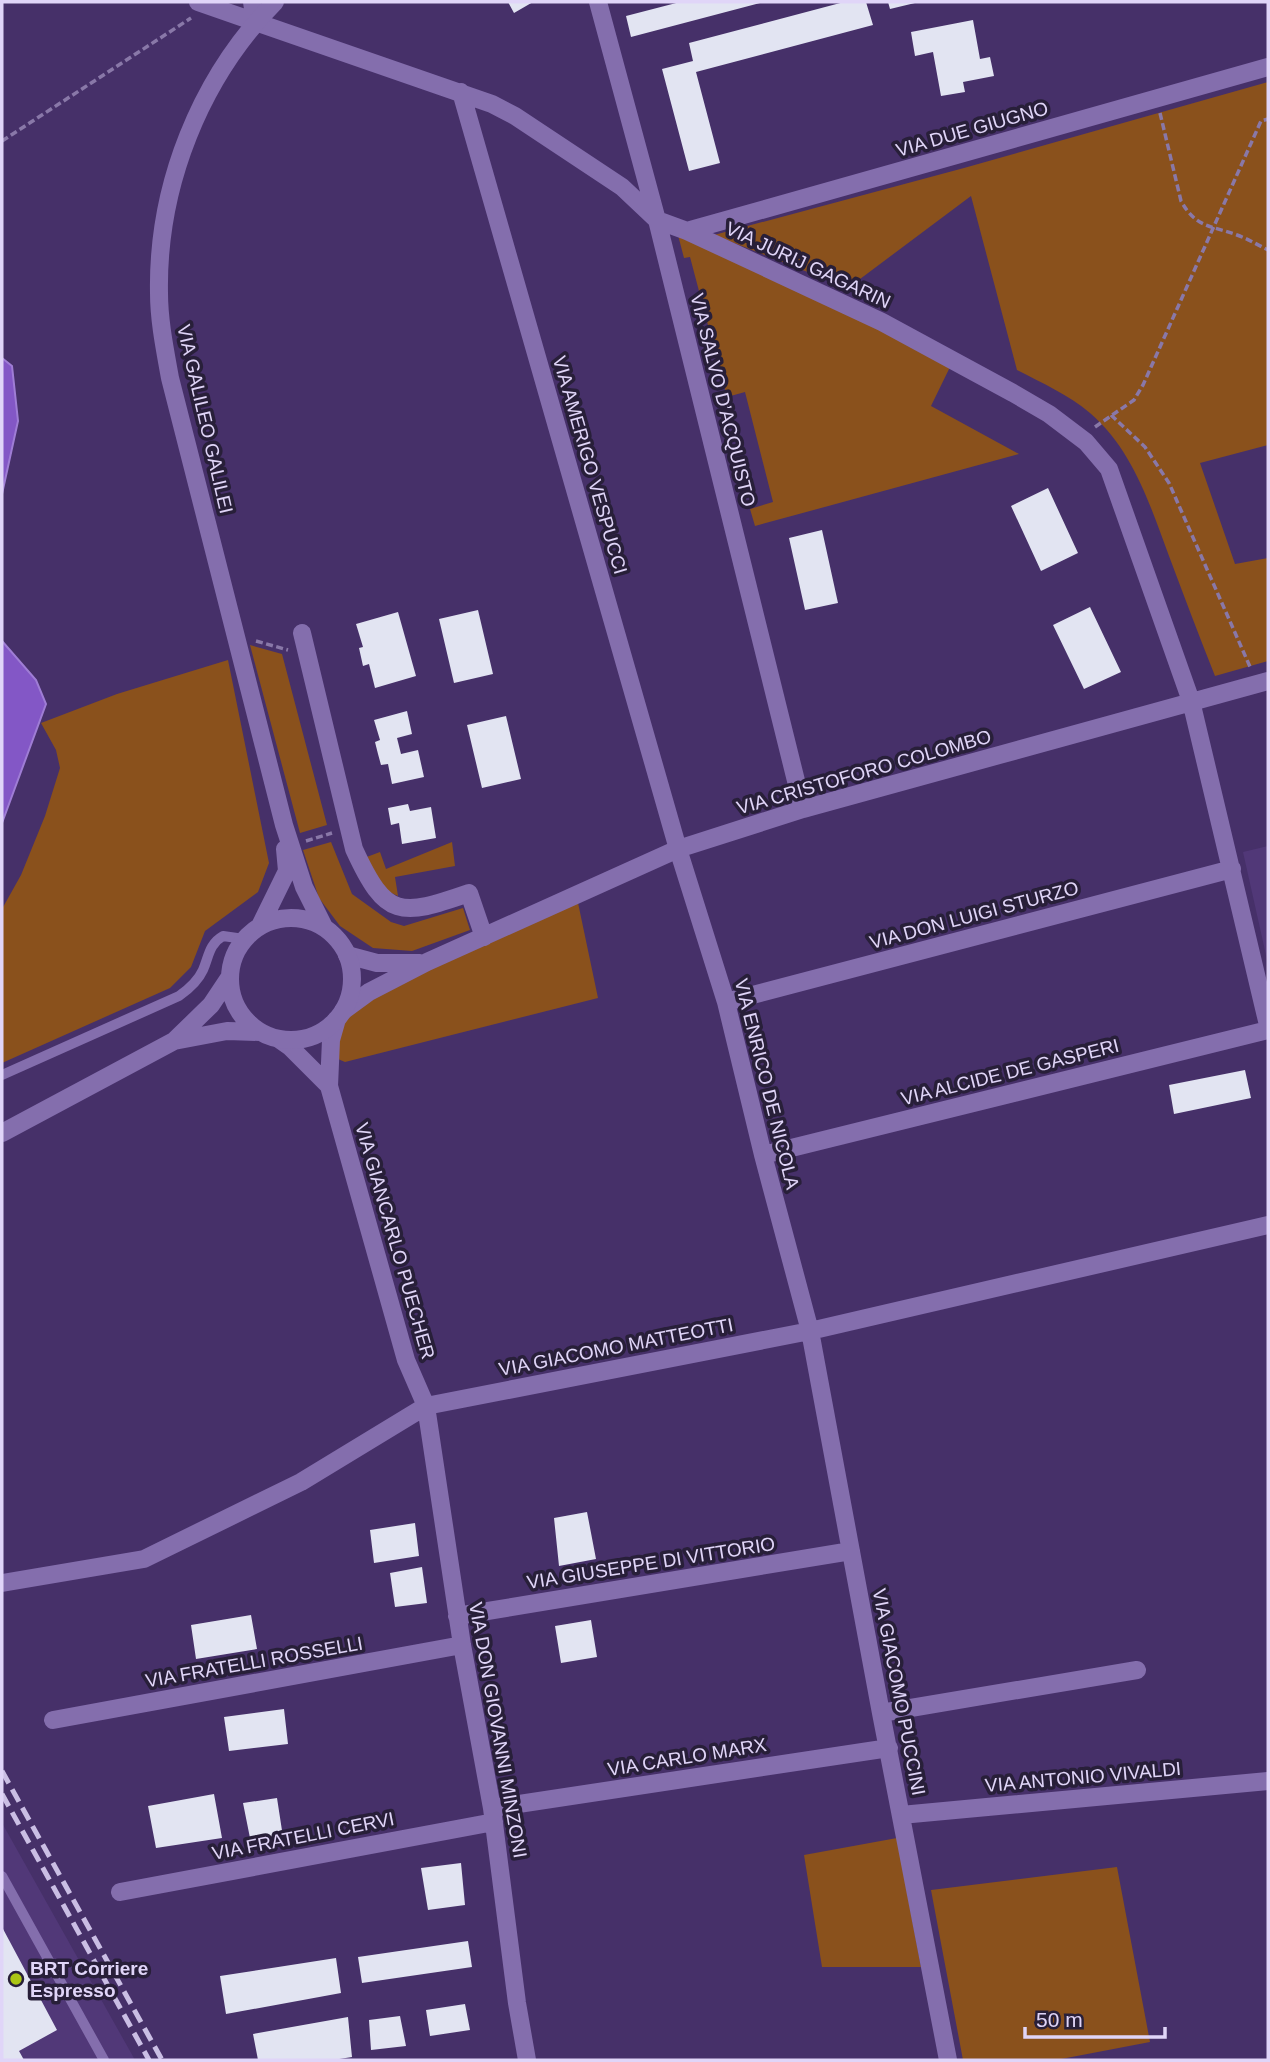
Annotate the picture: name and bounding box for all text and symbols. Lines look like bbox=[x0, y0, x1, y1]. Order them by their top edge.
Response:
street label: VIA DUE GIUGNO bbox=[893, 97, 1051, 161]
street label: VIA JURIJ GAGARIN bbox=[722, 218, 894, 312]
street label: VIA SALVO D’ACQUISTO bbox=[686, 291, 760, 509]
street label: VIA GALILEO GALILEI bbox=[173, 322, 237, 516]
street label: VIA AMERIGO VESPUCCI bbox=[549, 354, 631, 576]
street label: VIA CRISTOFORO COLOMBO bbox=[734, 726, 994, 818]
street label: VIA DON LUIGI STURZO bbox=[867, 877, 1081, 953]
street label: VIA ENRICO DE NICOLA bbox=[731, 976, 803, 1192]
street label: VIA ALCIDE DE GASPERI bbox=[899, 1035, 1121, 1109]
street label: VIA GIANCARLO PUECHER bbox=[351, 1120, 439, 1362]
street label: VIA GIACOMO MATTEOTTI bbox=[497, 1314, 735, 1380]
street label: VIA GIUSEPPE DI VITTORIO bbox=[525, 1533, 777, 1593]
street label: VIA GIACOMO PUCCINI bbox=[869, 1587, 929, 1797]
street label: VIA DON GIOVANNI MINZONI bbox=[465, 1600, 531, 1860]
street label: VIA FRATELLI ROSSELLI bbox=[144, 1633, 364, 1691]
street label: VIA CARLO MARX bbox=[606, 1734, 768, 1780]
street label: VIA ANTONIO VIVALDI bbox=[984, 1758, 1182, 1796]
street label: VIA FRATELLI CERVI bbox=[210, 1808, 396, 1864]
place label: BRT Corriere Espresso bbox=[30, 1958, 148, 2001]
marker: BRT Corriere Espresso bbox=[8, 1971, 24, 1987]
scale bar bbox=[1025, 1996, 1165, 2040]
text: 50 m bbox=[1036, 2008, 1083, 2031]

